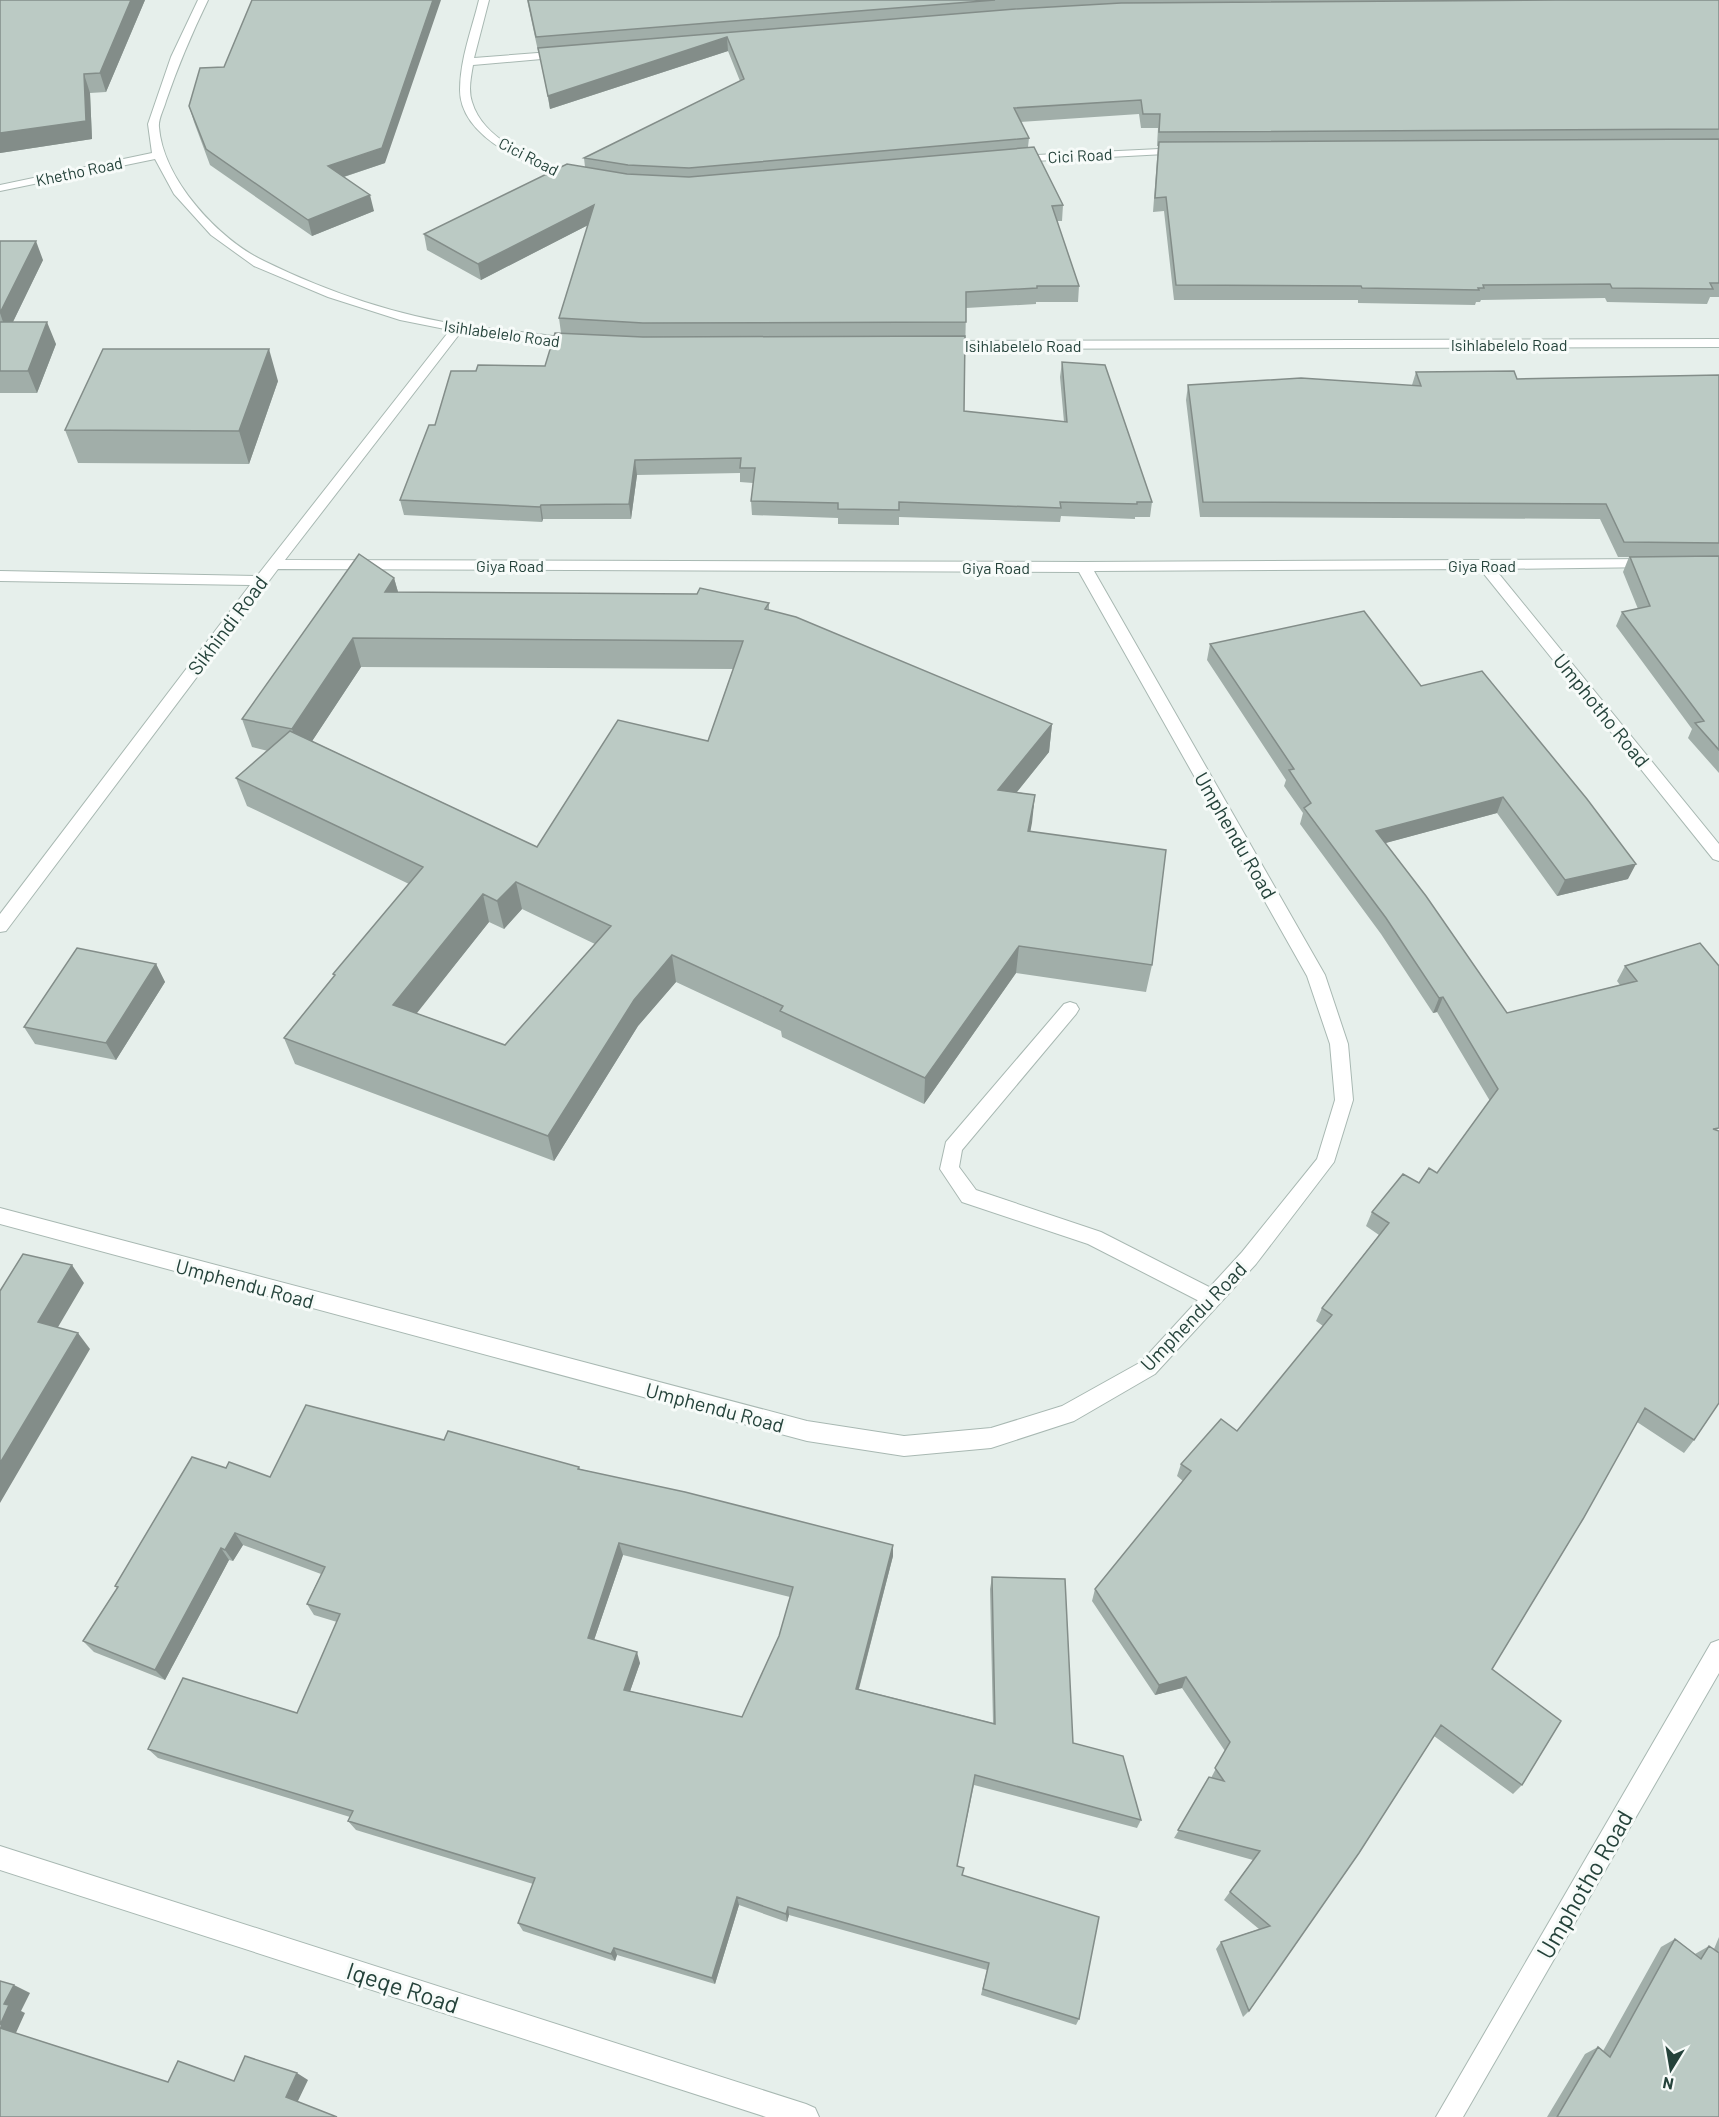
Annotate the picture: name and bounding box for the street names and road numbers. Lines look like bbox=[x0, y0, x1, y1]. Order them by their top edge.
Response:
street label: Cici Road bbox=[496, 133, 562, 179]
street label: Cici Road bbox=[1047, 144, 1113, 166]
street label: Khetho Road bbox=[34, 153, 124, 189]
street label: Isihlabelelo Road bbox=[443, 315, 561, 351]
street label: Isihlabelelo Road bbox=[1451, 335, 1567, 354]
street label: Isihlabelelo Road bbox=[965, 336, 1081, 355]
street label: Giya Road bbox=[476, 556, 544, 575]
street label: Giya Road bbox=[1448, 556, 1516, 575]
street label: Giya Road bbox=[962, 558, 1030, 577]
street label: Sikhindi Road bbox=[182, 571, 272, 679]
street label: Umphotho Road bbox=[1549, 648, 1655, 772]
street label: Umphendu Road bbox=[1190, 767, 1282, 903]
street label: Umphendu Road bbox=[173, 1253, 317, 1313]
street label: Umphendu Road bbox=[1135, 1256, 1251, 1376]
street label: Umphendu Road bbox=[643, 1377, 787, 1437]
street label: Umphotho Road bbox=[1530, 1805, 1638, 1963]
street label: Iqeqe Road bbox=[343, 1955, 463, 2019]

